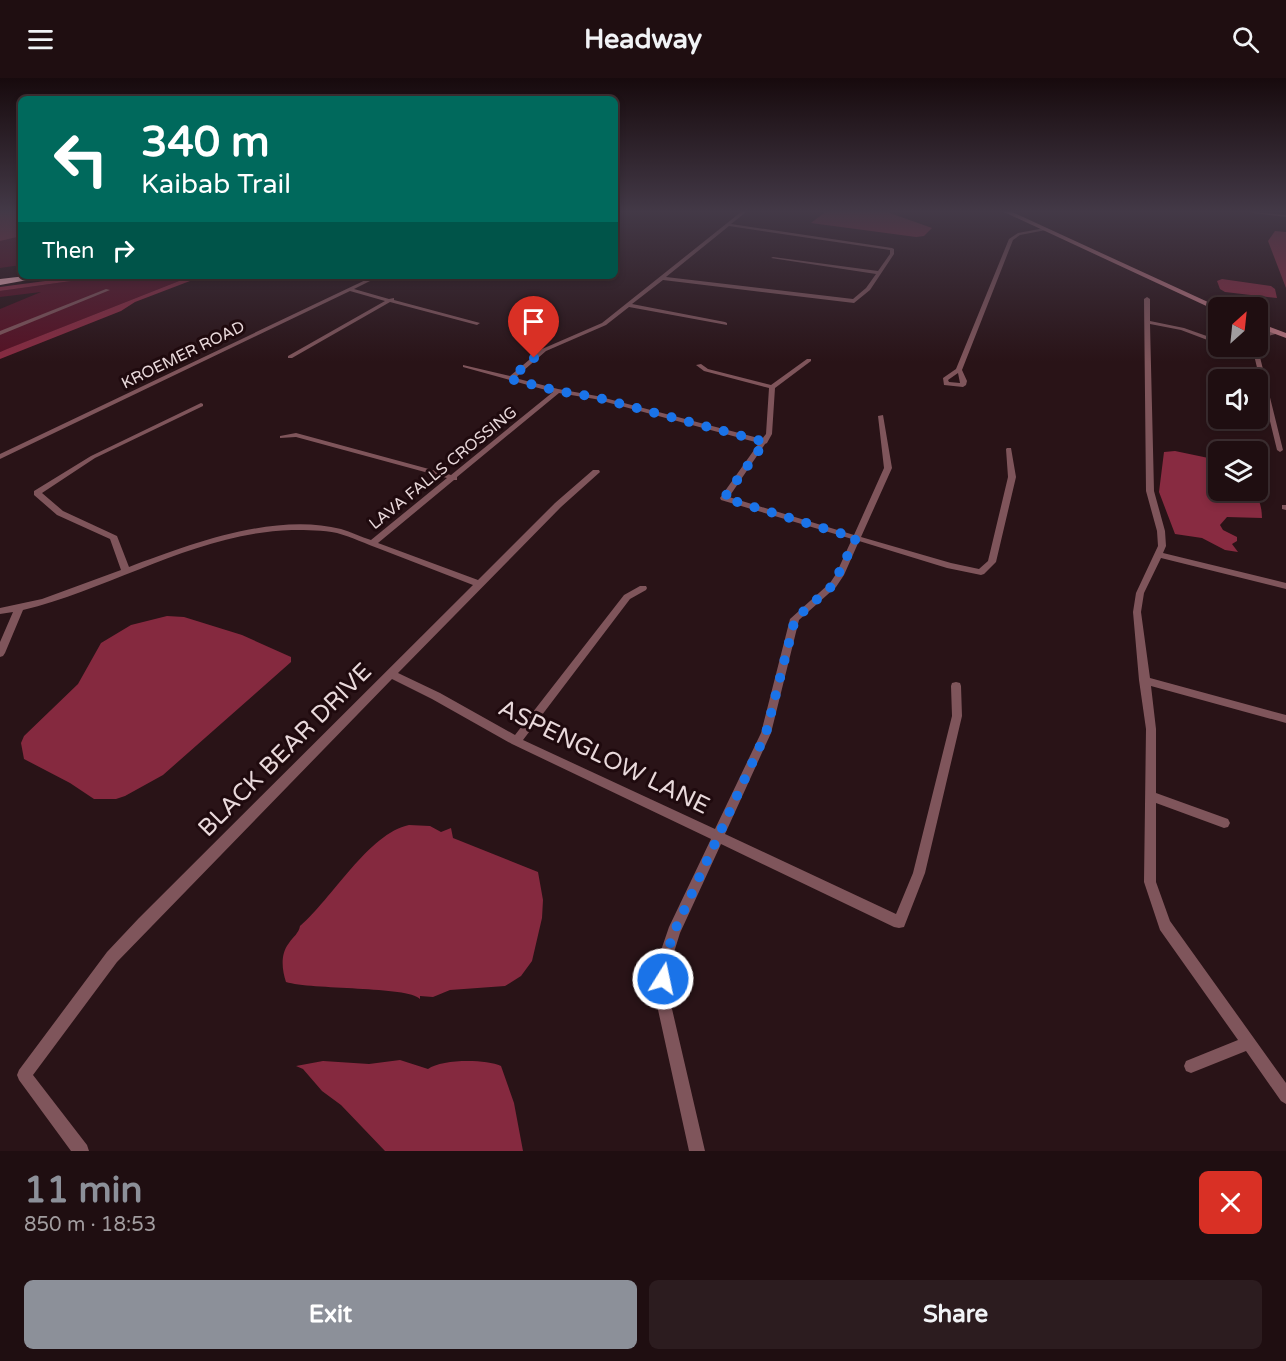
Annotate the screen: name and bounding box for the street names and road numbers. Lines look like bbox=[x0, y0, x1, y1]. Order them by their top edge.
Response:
street label: KROEMER ROAD bbox=[118, 317, 248, 393]
street label: LAVA FALLS CROSSING bbox=[365, 402, 521, 534]
street label: BLACK BEAR DRIVE bbox=[192, 657, 378, 843]
street label: ASPENGLOW LANE bbox=[494, 693, 714, 821]

